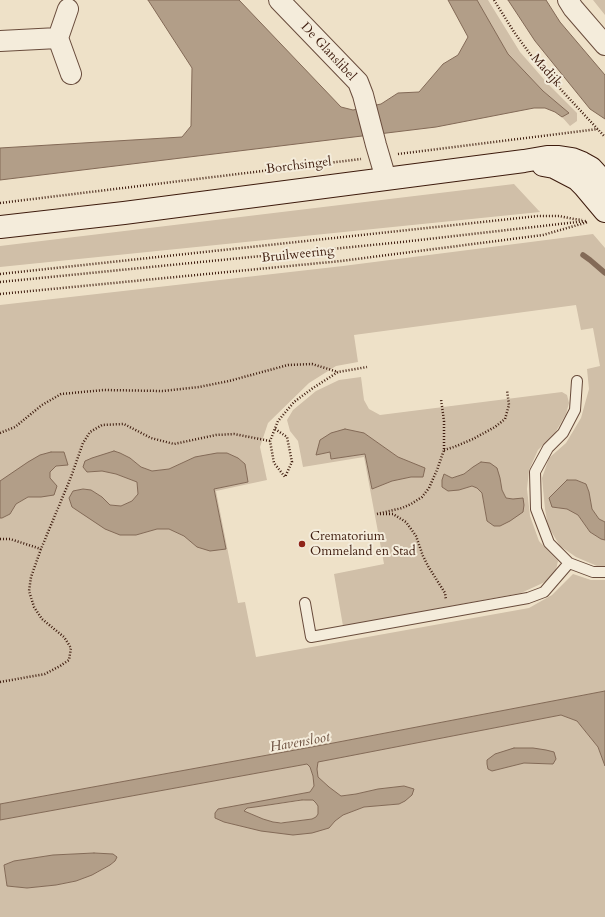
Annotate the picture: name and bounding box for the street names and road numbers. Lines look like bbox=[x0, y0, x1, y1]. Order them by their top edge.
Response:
street label: De Glanslibel bbox=[297, 20, 359, 84]
street label: Madijk bbox=[527, 51, 565, 91]
street label: Borchsingel bbox=[266, 154, 332, 178]
street label: Bruilweering bbox=[261, 243, 335, 267]

